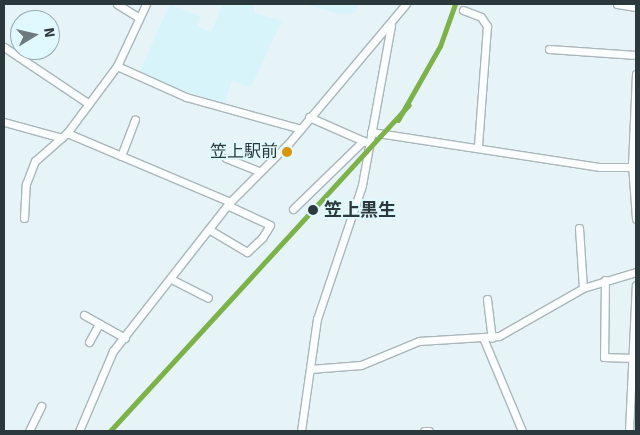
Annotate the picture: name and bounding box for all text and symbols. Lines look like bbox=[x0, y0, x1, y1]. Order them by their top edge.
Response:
north arrow bbox=[10, 10, 60, 60]
text: N bbox=[40, 27, 58, 39]
place label: 笠上駅前 bbox=[210, 142, 278, 162]
marker: 笠上駅前 bbox=[282, 147, 292, 157]
place label: 笠上黒生 bbox=[324, 199, 396, 221]
marker: 笠上黒生 bbox=[306, 203, 320, 217]

